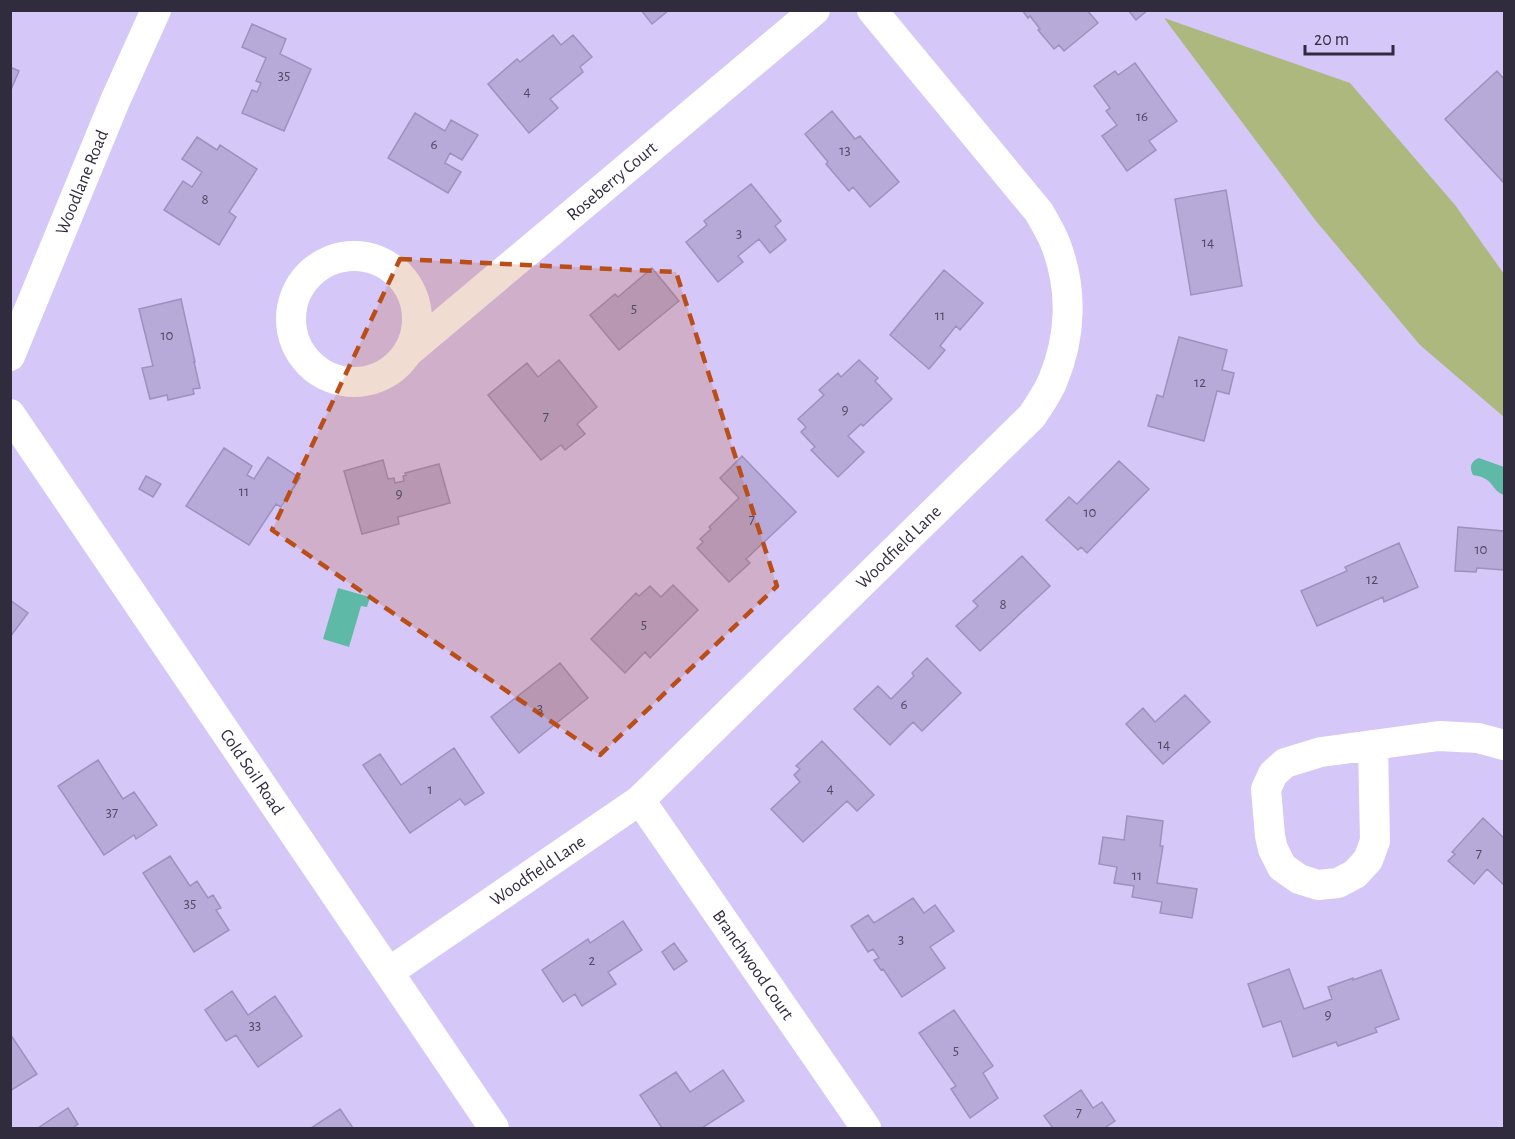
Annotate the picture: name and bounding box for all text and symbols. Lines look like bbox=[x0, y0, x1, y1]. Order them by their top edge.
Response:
scale bar bbox=[1305, 18, 1394, 56]
text: 20 m bbox=[1314, 31, 1349, 49]
house number: 35 bbox=[278, 68, 290, 83]
house number: 4 bbox=[523, 84, 531, 99]
house number: 16 bbox=[1136, 109, 1148, 124]
street label: Woodlane Road bbox=[53, 128, 112, 237]
house number: 6 bbox=[430, 137, 438, 152]
street label: Roseberry Court bbox=[564, 139, 661, 224]
house number: 13 bbox=[839, 143, 851, 158]
house number: 8 bbox=[201, 192, 209, 207]
house number: 3 bbox=[736, 226, 742, 241]
house number: 14 bbox=[1202, 235, 1214, 250]
house number: 5 bbox=[631, 301, 637, 316]
house number: 11 bbox=[935, 308, 945, 323]
house number: 10 bbox=[160, 328, 174, 343]
house number: 12 bbox=[1194, 375, 1206, 390]
house number: 9 bbox=[841, 402, 849, 417]
house number: 7 bbox=[543, 409, 549, 424]
house number: 11 bbox=[239, 484, 249, 499]
house number: 9 bbox=[395, 486, 403, 501]
street label: Woodfield Lane bbox=[853, 502, 945, 593]
house number: 10 bbox=[1083, 505, 1097, 520]
house number: 7 bbox=[749, 512, 755, 527]
house number: 10 bbox=[1474, 542, 1488, 557]
house number: 12 bbox=[1366, 572, 1378, 587]
house number: 8 bbox=[999, 597, 1007, 612]
house number: 5 bbox=[641, 617, 647, 632]
house number: 6 bbox=[900, 697, 908, 712]
house number: 3 bbox=[537, 701, 543, 716]
street label: Cold Soil Road bbox=[216, 726, 287, 818]
house number: 14 bbox=[1158, 737, 1170, 752]
house number: 4 bbox=[826, 781, 834, 796]
house number: 1 bbox=[427, 782, 433, 797]
house number: 37 bbox=[106, 805, 118, 820]
street label: Woodfield Lane bbox=[487, 832, 589, 910]
house number: 7 bbox=[1476, 846, 1482, 861]
house number: 11 bbox=[1132, 868, 1142, 883]
house number: 35 bbox=[184, 896, 196, 911]
street label: Branchwood Court bbox=[709, 907, 797, 1024]
house number: 3 bbox=[898, 932, 904, 947]
house number: 2 bbox=[589, 953, 596, 968]
house number: 9 bbox=[1324, 1007, 1332, 1022]
house number: 33 bbox=[249, 1018, 261, 1033]
house number: 5 bbox=[953, 1043, 959, 1058]
house number: 7 bbox=[1076, 1105, 1082, 1120]

